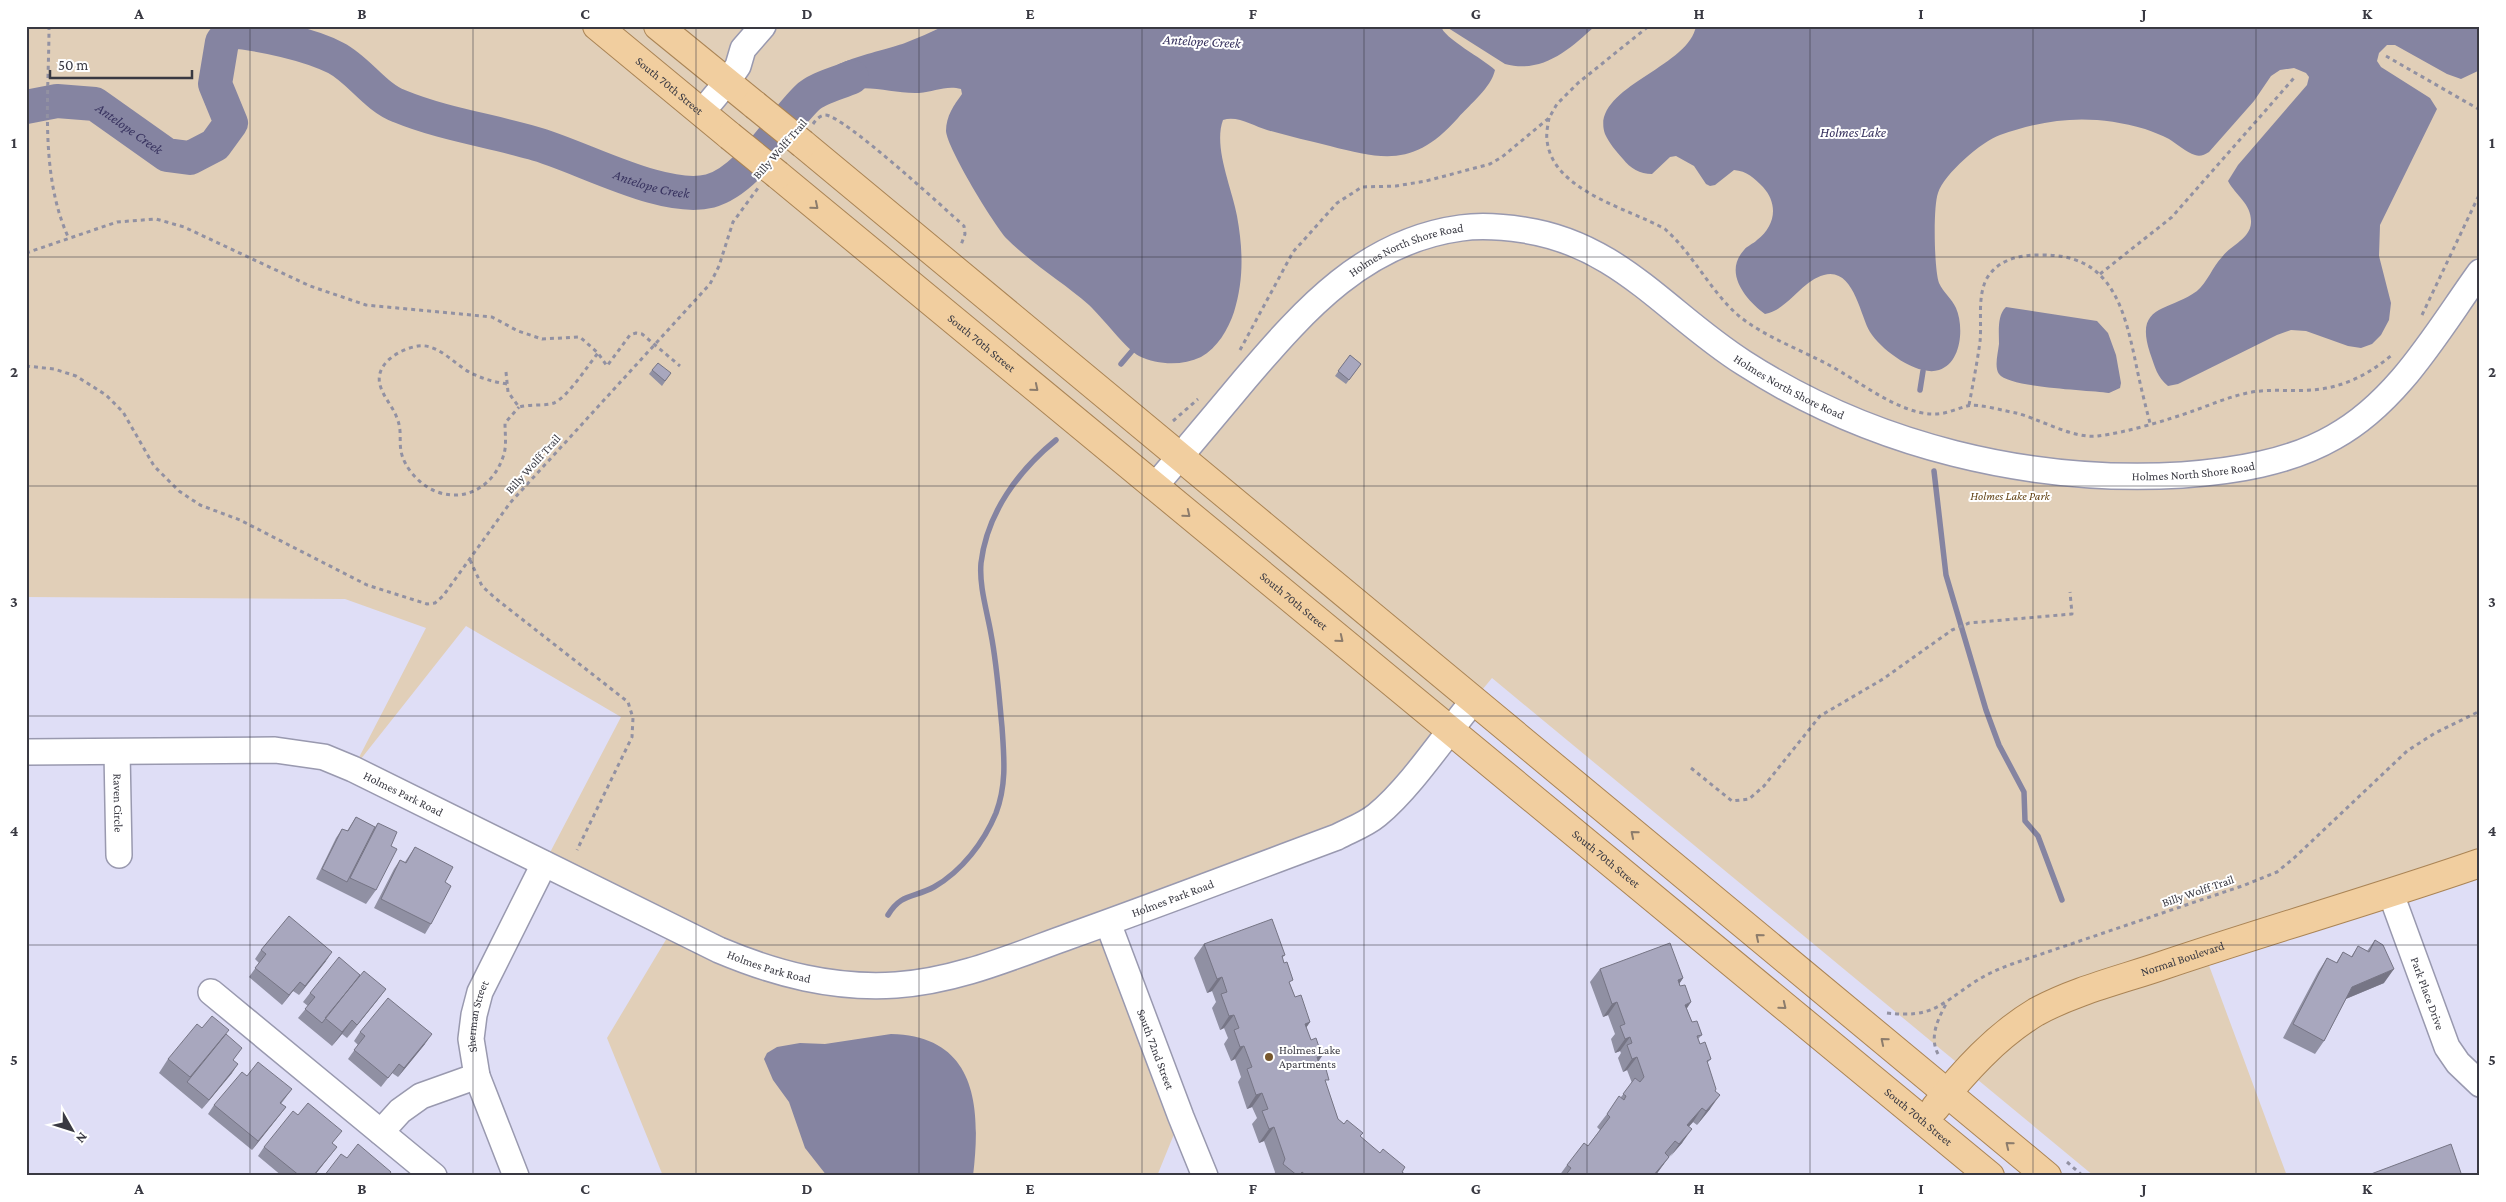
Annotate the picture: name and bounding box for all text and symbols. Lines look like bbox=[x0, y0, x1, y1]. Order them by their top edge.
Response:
text: A bbox=[133, 5, 144, 22]
text: B bbox=[357, 5, 367, 22]
text: C bbox=[580, 5, 590, 22]
text: D bbox=[801, 5, 813, 22]
text: E bbox=[1025, 5, 1035, 22]
text: F bbox=[1249, 5, 1258, 22]
text: G bbox=[1471, 5, 1481, 22]
text: H bbox=[1694, 5, 1705, 22]
text: I bbox=[1918, 5, 1924, 22]
text: J bbox=[2139, 5, 2147, 22]
text: K bbox=[2362, 5, 2373, 22]
water label: Antelope Creek bbox=[1162, 31, 1242, 51]
scale bar bbox=[50, 48, 192, 80]
street label: South 70th Street bbox=[633, 54, 707, 119]
text: 50 m bbox=[58, 57, 88, 73]
water label: Antelope Creek bbox=[92, 99, 167, 158]
street label: Billy Wolff Trail bbox=[750, 116, 810, 182]
water label: Holmes Lake bbox=[1820, 124, 1887, 140]
text: 1 bbox=[11, 134, 17, 151]
text: 1 bbox=[2489, 134, 2495, 151]
water label: Antelope Creek bbox=[610, 166, 691, 201]
one-way arrow bbox=[810, 200, 819, 209]
street label: Holmes North Shore Road bbox=[1346, 221, 1465, 280]
street label: South 70th Street bbox=[945, 311, 1019, 376]
street label: Holmes North Shore Road bbox=[1731, 351, 1847, 423]
text: 2 bbox=[10, 363, 18, 380]
text: 2 bbox=[2488, 363, 2496, 380]
one-way arrow bbox=[1029, 382, 1038, 391]
street label: Billy Wolff Trail bbox=[503, 431, 563, 497]
street label: Holmes North Shore Road bbox=[2132, 459, 2257, 483]
park label: Holmes Lake Park bbox=[1970, 489, 2051, 503]
one-way arrow bbox=[1181, 508, 1190, 516]
street label: South 70th Street bbox=[1257, 569, 1331, 634]
text: 3 bbox=[10, 593, 18, 610]
text: 3 bbox=[2488, 593, 2496, 610]
one-way arrow bbox=[1334, 633, 1343, 642]
street label: Holmes Park Road bbox=[361, 768, 446, 820]
street label: Raven Circle bbox=[110, 773, 126, 833]
text: 4 bbox=[10, 822, 19, 839]
text: 4 bbox=[2488, 822, 2497, 839]
street label: South 70th Street bbox=[1569, 827, 1644, 892]
one-way arrow bbox=[1631, 831, 1640, 839]
street label: Billy Wolff Trail bbox=[2160, 872, 2236, 910]
street label: Holmes Park Road bbox=[1130, 877, 1216, 920]
one-way arrow bbox=[1756, 935, 1765, 943]
street label: Normal Boulevard bbox=[2139, 938, 2227, 979]
street label: Holmes Park Road bbox=[725, 947, 813, 986]
street label: Park Place Drive bbox=[2408, 955, 2447, 1032]
street label: Sherman Street bbox=[464, 977, 492, 1054]
one-way arrow bbox=[1777, 1000, 1786, 1008]
street label: South 72nd Street bbox=[1134, 1007, 1177, 1093]
one-way arrow bbox=[1881, 1039, 1890, 1047]
place label: Holmes Lake Apartments bbox=[1279, 1043, 1340, 1071]
text: 5 bbox=[10, 1051, 18, 1068]
marker: Holmes Lake Apartments bbox=[1263, 1051, 1275, 1063]
text: 5 bbox=[2488, 1051, 2496, 1068]
street label: South 70th Street bbox=[1882, 1085, 1956, 1150]
north arrow bbox=[48, 1104, 98, 1154]
text: N bbox=[73, 1129, 91, 1147]
one-way arrow bbox=[2006, 1142, 2015, 1150]
text: A bbox=[133, 1180, 144, 1197]
text: B bbox=[357, 1180, 367, 1197]
text: C bbox=[580, 1180, 590, 1197]
text: D bbox=[801, 1180, 813, 1197]
text: E bbox=[1025, 1180, 1035, 1197]
text: F bbox=[1249, 1180, 1258, 1197]
text: G bbox=[1471, 1180, 1481, 1197]
text: H bbox=[1694, 1180, 1705, 1197]
text: I bbox=[1918, 1180, 1924, 1197]
text: J bbox=[2139, 1180, 2147, 1197]
text: K bbox=[2362, 1180, 2373, 1197]

